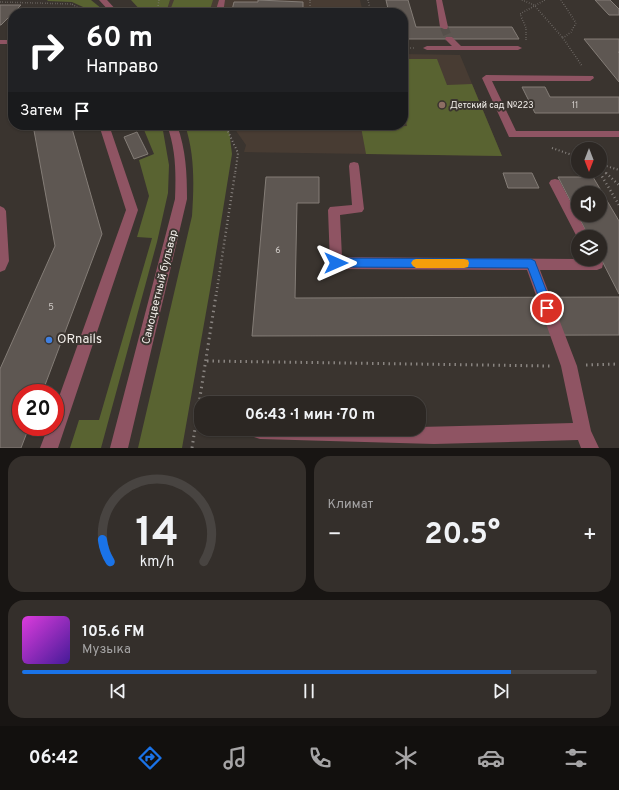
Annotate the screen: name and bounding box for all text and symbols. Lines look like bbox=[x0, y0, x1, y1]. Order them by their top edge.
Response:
text: 60 m bbox=[86, 21, 153, 57]
icon: right bbox=[20, 24, 72, 76]
text: Направо bbox=[86, 56, 158, 79]
icon: arrive bbox=[71, 100, 93, 122]
marker: Детский сад №223 bbox=[437, 100, 447, 110]
place label: Детский сад №223 bbox=[450, 100, 534, 111]
house number: 11 bbox=[572, 100, 578, 111]
text: Затем bbox=[20, 102, 63, 121]
north arrow bbox=[571, 142, 607, 178]
map controls bbox=[571, 142, 607, 266]
button: sound bbox=[571, 186, 607, 222]
street label: Самоцветный бульвар bbox=[139, 228, 181, 346]
button: layers bbox=[571, 230, 607, 266]
position arrow bbox=[315, 242, 357, 284]
house number: 6 bbox=[275, 245, 281, 256]
pin bbox=[530, 291, 564, 325]
icon: arrive bbox=[536, 297, 558, 319]
house number: 5 bbox=[48, 302, 54, 313]
place label: ORnails bbox=[57, 332, 102, 348]
marker: ORnails bbox=[44, 335, 54, 345]
speed limit sign: 20 bbox=[12, 384, 64, 436]
text: 06:43 · 1 мин · 70 m bbox=[245, 406, 375, 425]
text: Климат bbox=[328, 497, 373, 513]
text: 14 bbox=[135, 508, 178, 561]
text: 20.5° bbox=[424, 517, 500, 554]
text: − bbox=[328, 522, 342, 549]
text: + bbox=[583, 522, 597, 549]
text: km/h bbox=[139, 553, 174, 571]
text: 105.6 FM bbox=[82, 623, 144, 642]
text: Музыка bbox=[82, 642, 131, 658]
icon: previous bbox=[107, 680, 129, 702]
icon: pause bbox=[298, 680, 320, 702]
icon: next bbox=[490, 680, 512, 702]
icon: directions bbox=[136, 744, 164, 772]
icon: music bbox=[221, 744, 249, 772]
icon: phone bbox=[306, 744, 334, 772]
icon: climate bbox=[392, 744, 420, 772]
icon: car bbox=[477, 744, 505, 772]
icon: filters bbox=[562, 744, 590, 772]
text: 06:42 bbox=[29, 747, 78, 770]

